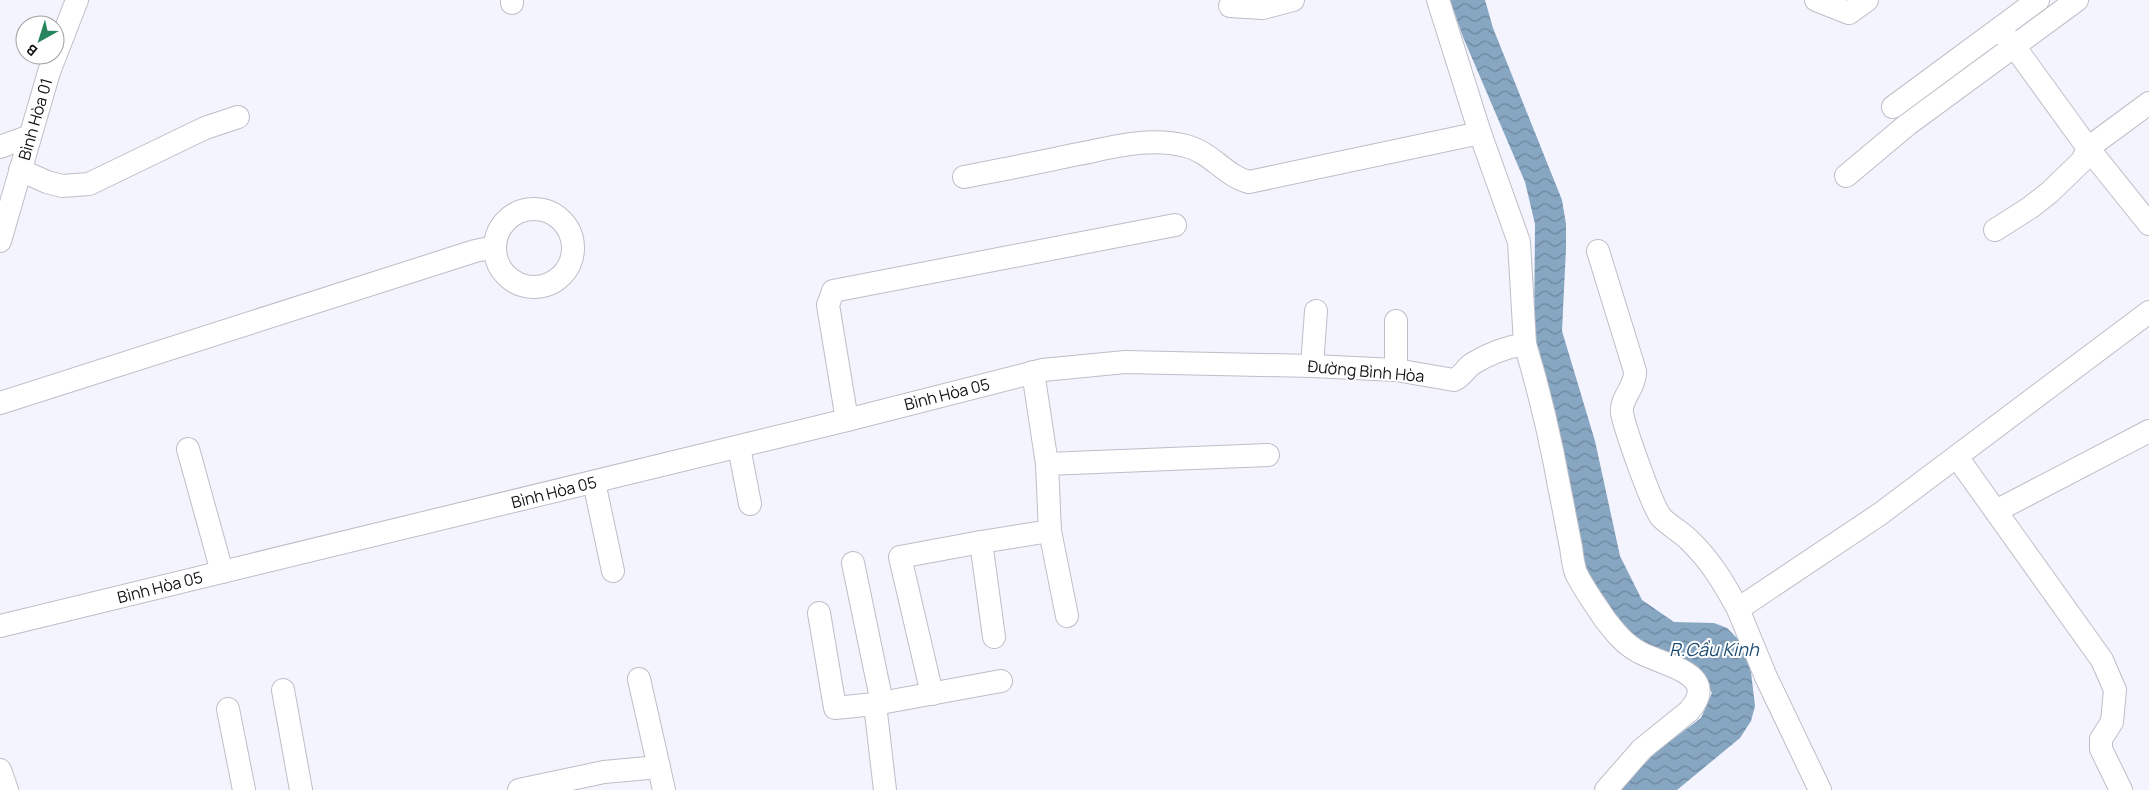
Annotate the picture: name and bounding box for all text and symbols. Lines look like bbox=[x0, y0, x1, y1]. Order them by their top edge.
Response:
north arrow bbox=[15, 15, 65, 65]
text: B bbox=[22, 40, 41, 61]
street label: Bình Hòa 01 bbox=[13, 75, 57, 163]
street label: Đường Bình Hòa bbox=[1307, 355, 1425, 387]
street label: Bình Hòa 05 bbox=[902, 373, 992, 415]
street label: Bình Hòa 05 bbox=[509, 471, 599, 513]
street label: Bình Hòa 05 bbox=[115, 566, 205, 608]
water label: R.Cầu Kinh bbox=[1669, 637, 1760, 661]

